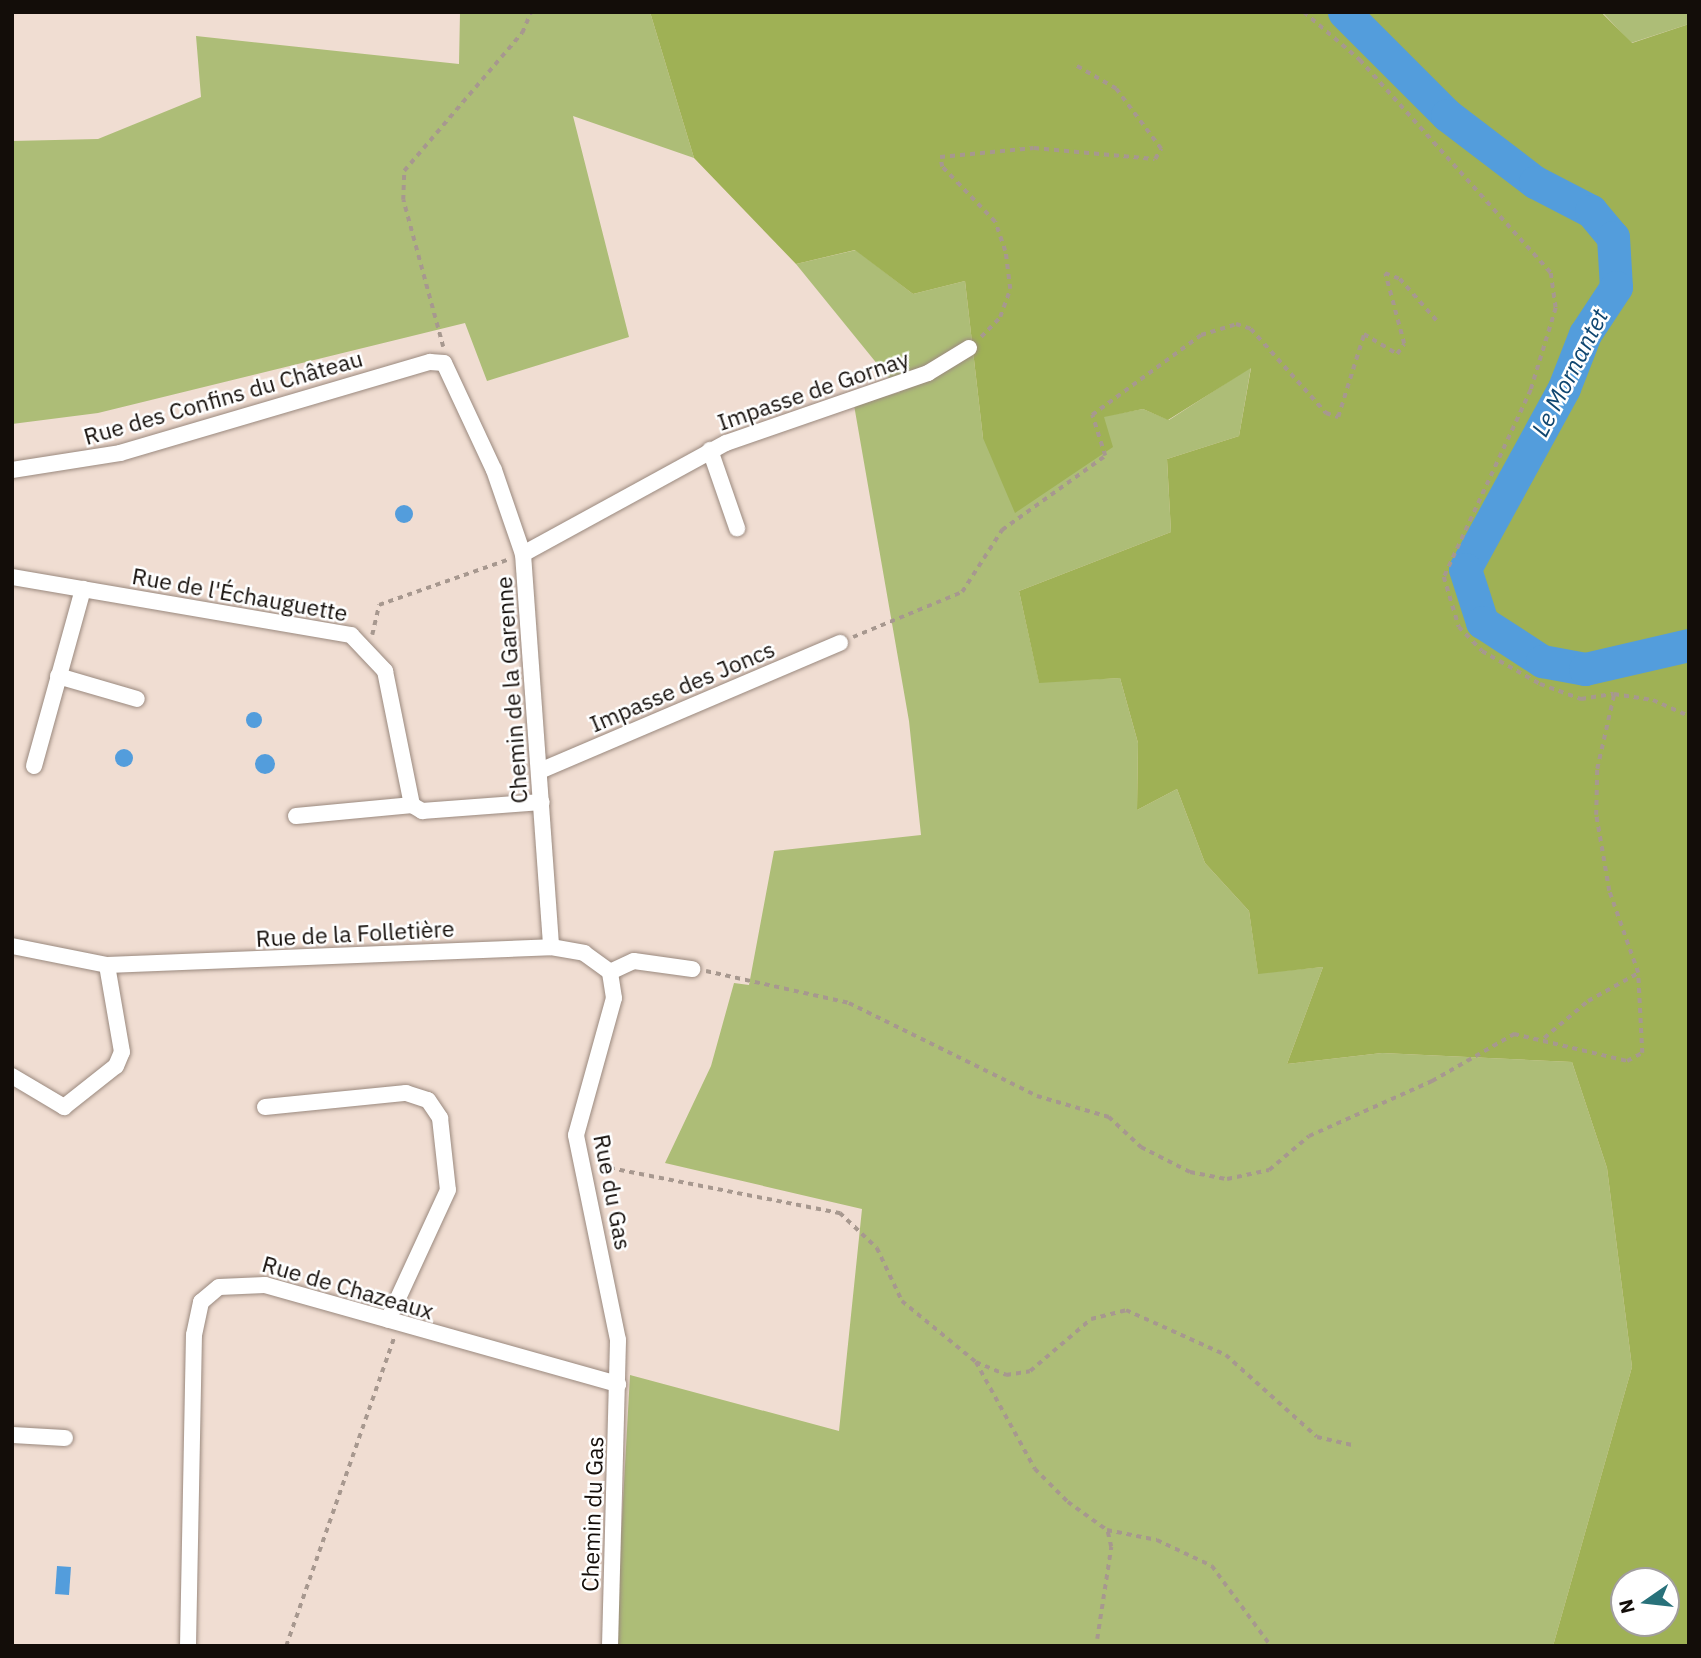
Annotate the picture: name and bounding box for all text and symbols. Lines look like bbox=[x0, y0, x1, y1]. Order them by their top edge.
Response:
water label: Le Mornantet bbox=[1526, 305, 1614, 441]
street label: Rue des Confins du Château bbox=[80, 344, 366, 450]
street label: Impasse de Gornay bbox=[714, 344, 912, 436]
street label: Rue de l'Échauguette bbox=[130, 561, 350, 627]
street label: Chemin de la Garenne bbox=[489, 575, 533, 805]
street label: Impasse des Joncs bbox=[585, 635, 779, 737]
street label: Rue de la Folletière bbox=[255, 914, 455, 952]
street label: Rue du Gas bbox=[588, 1132, 638, 1252]
street label: Rue de Chazeaux bbox=[259, 1249, 437, 1325]
street label: Chemin du Gas bbox=[575, 1436, 609, 1592]
north arrow bbox=[1610, 1567, 1680, 1637]
text: N bbox=[1613, 1597, 1640, 1616]

